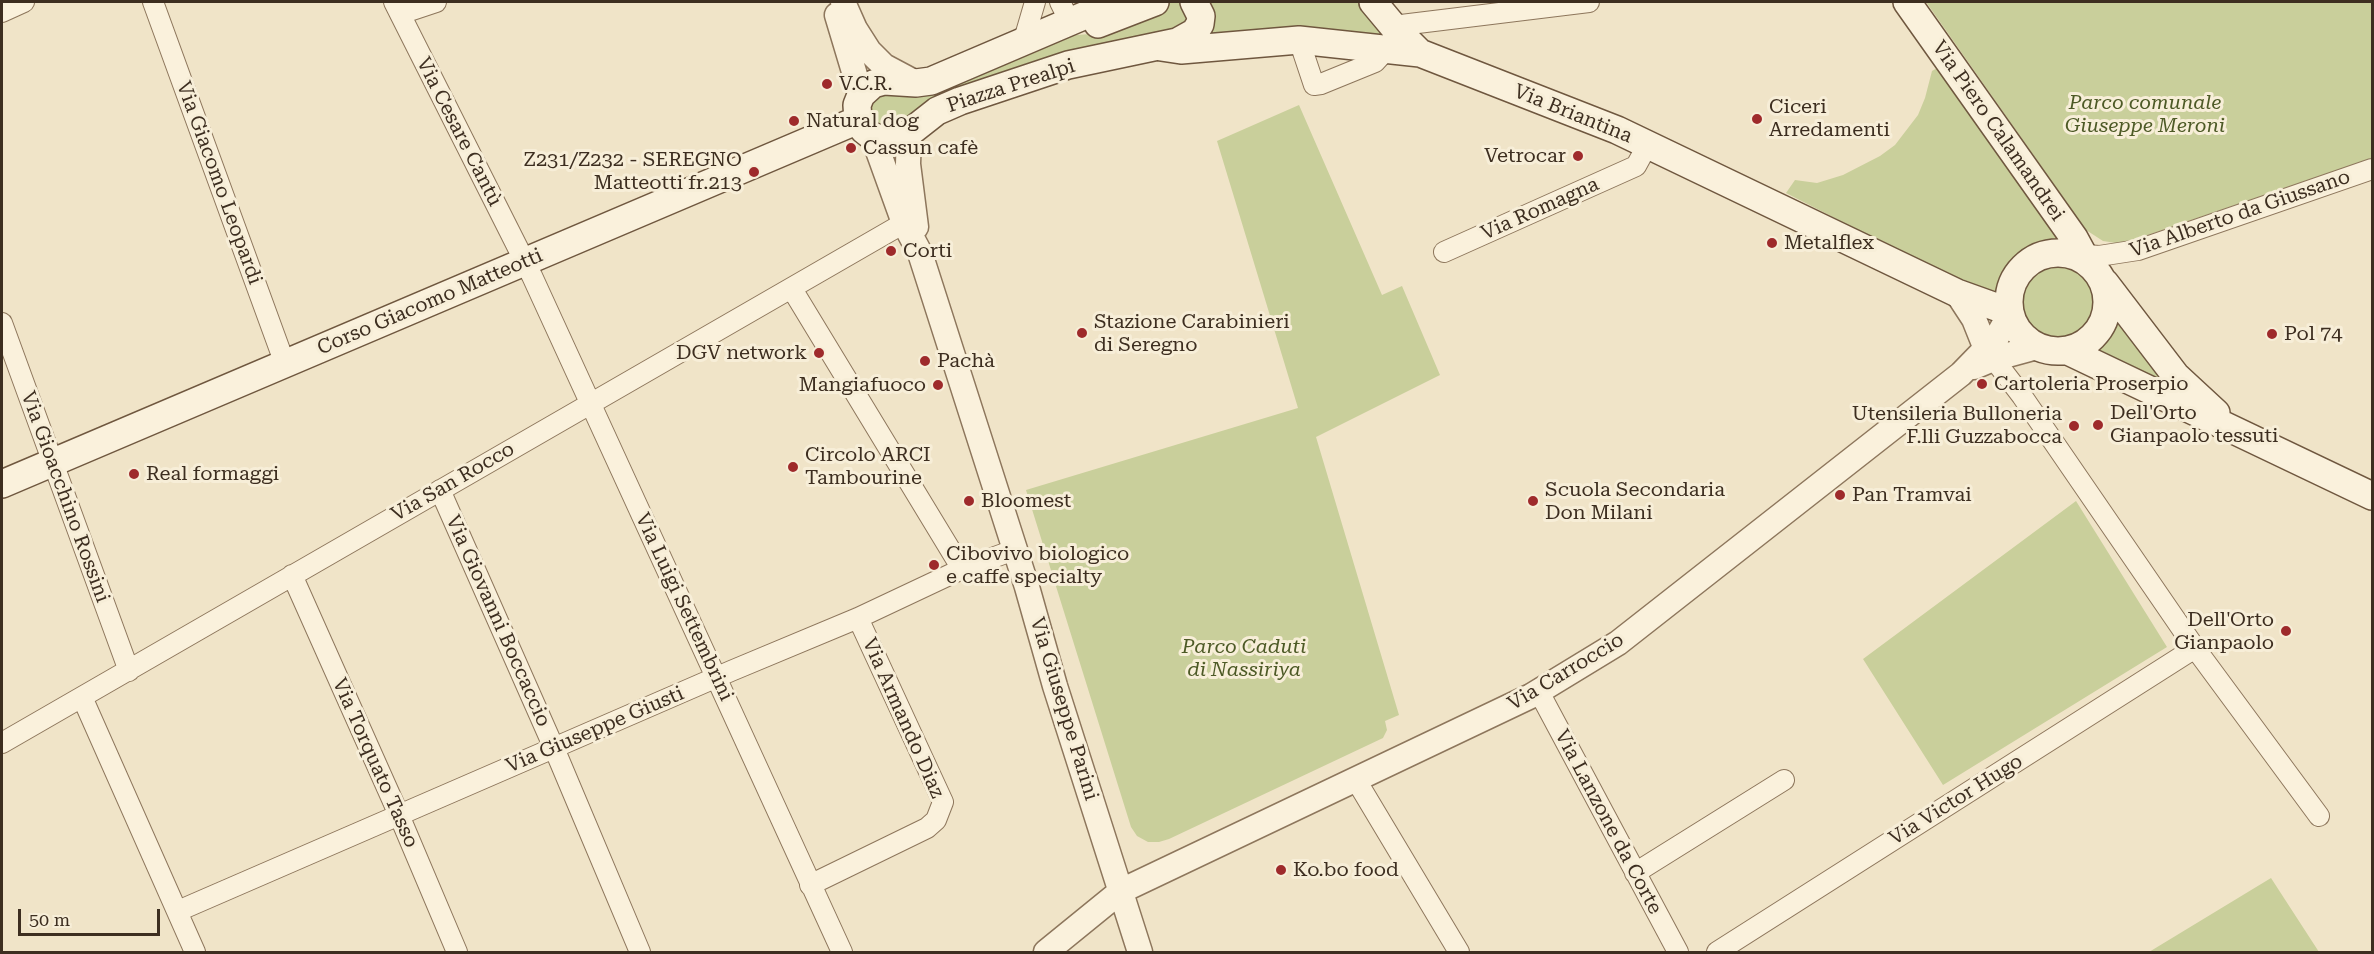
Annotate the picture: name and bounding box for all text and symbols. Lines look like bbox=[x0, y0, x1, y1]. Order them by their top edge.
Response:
street label: Via Piero Calamandrei bbox=[1927, 36, 2069, 226]
street label: Via Cesare Cantù bbox=[411, 53, 507, 211]
street label: Piazza Prealpi bbox=[944, 54, 1078, 118]
place label: V.C.R. bbox=[839, 72, 893, 96]
marker: V.C.R. bbox=[820, 77, 834, 91]
street label: Via Giacomo Leopardi bbox=[171, 78, 267, 288]
street label: Via Briantina bbox=[1510, 79, 1636, 149]
park label: Parco comunale Giuseppe Meroni bbox=[2065, 91, 2225, 138]
place label: Ciceri Arredamenti bbox=[1769, 95, 1890, 142]
place label: Natural dog bbox=[806, 109, 919, 133]
marker: Ciceri Arredamenti bbox=[1750, 112, 1764, 126]
marker: Natural dog bbox=[787, 114, 801, 128]
place label: Cassun cafè bbox=[863, 136, 978, 160]
marker: Cassun cafè bbox=[844, 141, 858, 155]
place label: Vetrocar bbox=[1484, 144, 1566, 168]
place label: Z231/Z232 - SEREGNO Matteotti fr.213 bbox=[523, 148, 742, 195]
marker: Vetrocar bbox=[1571, 149, 1585, 163]
marker: Z231/Z232 - SEREGNO Matteotti fr.213 bbox=[747, 165, 761, 179]
street label: Via Alberto da Giussano bbox=[2127, 165, 2353, 263]
street label: Via Romagna bbox=[1477, 172, 1603, 246]
place label: Metalflex bbox=[1784, 231, 1874, 255]
marker: Metalflex bbox=[1765, 236, 1779, 250]
place label: Corti bbox=[903, 239, 952, 263]
street label: Corso Giacomo Matteotti bbox=[314, 244, 546, 360]
marker: Corti bbox=[884, 244, 898, 258]
place label: Stazione Carabinieri di Seregno bbox=[1094, 310, 1290, 357]
place label: Pol 74 bbox=[2284, 322, 2342, 346]
marker: Stazione Carabinieri di Seregno bbox=[1075, 326, 1089, 340]
marker: Pol 74 bbox=[2265, 327, 2279, 341]
place label: DGV network bbox=[676, 341, 807, 365]
marker: DGV network bbox=[812, 346, 826, 360]
place label: Pachà bbox=[937, 349, 995, 373]
marker: Pachà bbox=[918, 354, 932, 368]
place label: Cartoleria Proserpio bbox=[1994, 372, 2188, 396]
place label: Mangiafuoco bbox=[799, 373, 926, 397]
marker: Cartoleria Proserpio bbox=[1975, 377, 1989, 391]
marker: Mangiafuoco bbox=[931, 378, 945, 392]
street label: Via Gioacchino Rossini bbox=[16, 388, 114, 606]
place label: Dell'Orto Gianpaolo tessuti bbox=[2110, 401, 2278, 448]
place label: Utensileria Bulloneria F.lli Guzzabocca bbox=[1852, 402, 2062, 449]
marker: Dell'Orto Gianpaolo tessuti bbox=[2091, 418, 2105, 432]
marker: Utensileria Bulloneria F.lli Guzzabocca bbox=[2067, 419, 2081, 433]
street label: Via San Rocco bbox=[387, 437, 519, 527]
place label: Circolo ARCI Tambourine bbox=[805, 443, 931, 490]
marker: Circolo ARCI Tambourine bbox=[786, 460, 800, 474]
place label: Real formaggi bbox=[146, 462, 279, 486]
marker: Real formaggi bbox=[127, 467, 141, 481]
place label: Scuola Secondaria Don Milani bbox=[1545, 478, 1725, 525]
place label: Pan Tramvai bbox=[1852, 483, 1972, 507]
marker: Pan Tramvai bbox=[1833, 488, 1847, 502]
place label: Bloomest bbox=[981, 489, 1071, 513]
marker: Bloomest bbox=[962, 494, 976, 508]
marker: Scuola Secondaria Don Milani bbox=[1526, 494, 1540, 508]
street label: Via Luigi Settembrini bbox=[630, 509, 738, 705]
street label: Via Giovanni Boccaccio bbox=[440, 512, 556, 730]
place label: Cibovivo biologico e caffe specialty bbox=[946, 542, 1129, 589]
marker: Cibovivo biologico e caffe specialty bbox=[927, 558, 941, 572]
place label: Dell'Orto Gianpaolo bbox=[2174, 608, 2274, 655]
street label: Via Giuseppe Parini bbox=[1025, 615, 1103, 803]
marker: Dell'Orto Gianpaolo bbox=[2279, 624, 2293, 638]
street label: Via Carroccio bbox=[1504, 628, 1628, 716]
street label: Via Armando Diaz bbox=[857, 634, 949, 802]
park label: Parco Caduti di Nassiriya bbox=[1182, 635, 1306, 682]
street label: Via Torquato Tasso bbox=[327, 674, 423, 852]
street label: Via Giuseppe Giusti bbox=[502, 682, 688, 778]
street label: Via Lanzone da Corte bbox=[1549, 726, 1667, 918]
street label: Via Victor Hugo bbox=[1885, 749, 2027, 851]
place label: Ko.bo food bbox=[1293, 858, 1399, 882]
marker: Ko.bo food bbox=[1274, 863, 1288, 877]
scale bar bbox=[21, 897, 164, 935]
text: 50 m bbox=[29, 909, 70, 930]

